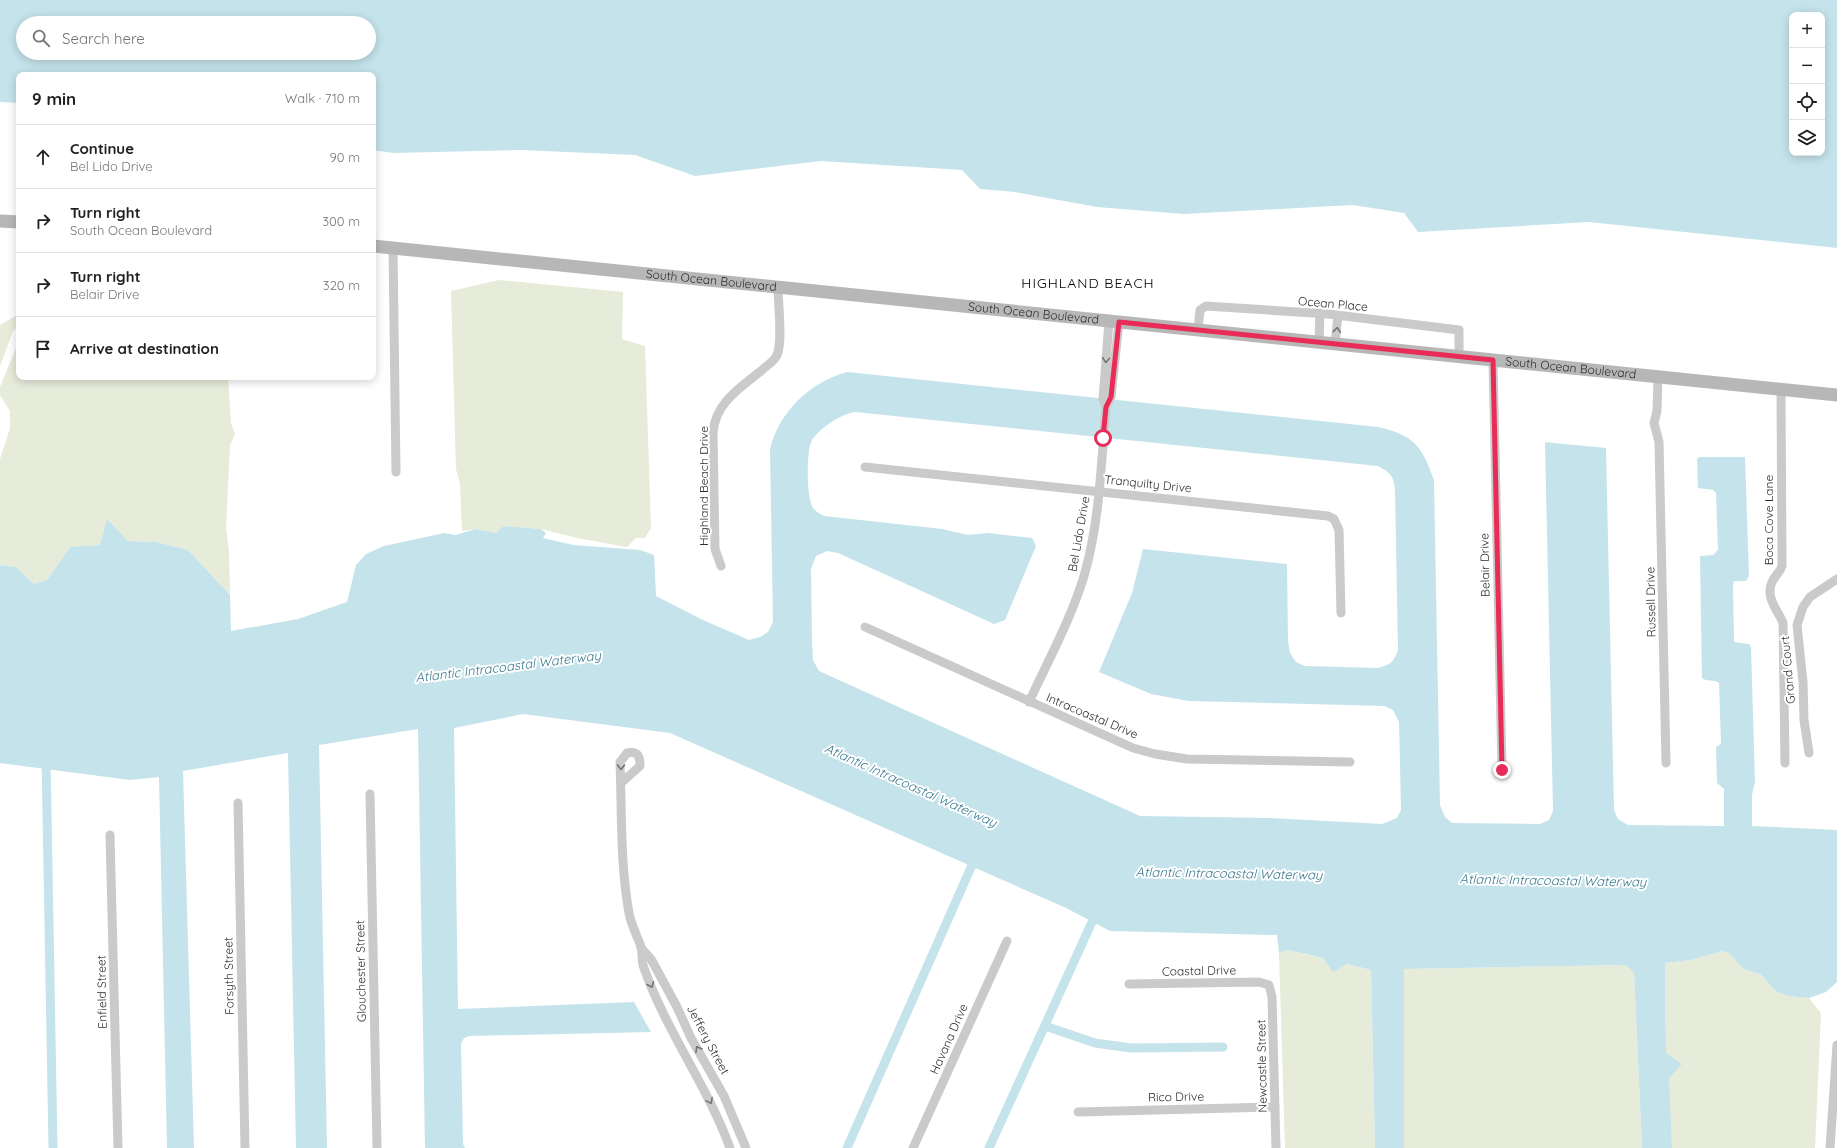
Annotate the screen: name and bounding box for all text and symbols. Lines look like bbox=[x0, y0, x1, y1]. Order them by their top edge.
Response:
map controls bbox=[1789, 12, 1825, 156]
button: + bbox=[1789, 12, 1825, 48]
search box bbox=[16, 16, 376, 60]
icon: search bbox=[30, 27, 52, 49]
text: Search here bbox=[62, 29, 145, 48]
button: − bbox=[1789, 48, 1825, 84]
button: locate bbox=[1789, 84, 1825, 120]
text: 9 min bbox=[32, 88, 76, 109]
text: Walk · 710 m bbox=[285, 90, 360, 106]
button: layers bbox=[1789, 120, 1825, 156]
text: Continue bbox=[70, 139, 134, 158]
icon: ahead bbox=[32, 146, 54, 168]
text: 90 m bbox=[330, 149, 360, 165]
text: Bel Lido Drive bbox=[70, 158, 153, 174]
text: Turn right bbox=[70, 203, 141, 222]
icon: right bbox=[32, 210, 54, 232]
text: 300 m bbox=[322, 213, 360, 229]
text: South Ocean Boulevard bbox=[70, 222, 212, 238]
street label: South Ocean Boulevard bbox=[645, 266, 777, 294]
text: Turn right bbox=[70, 267, 141, 286]
icon: right bbox=[32, 274, 54, 296]
district label: HIGHLAND BEACH bbox=[1021, 274, 1155, 292]
text: 320 m bbox=[323, 277, 360, 293]
text: Belair Drive bbox=[70, 286, 139, 302]
street label: Ocean Place bbox=[1298, 293, 1369, 314]
street label: South Ocean Boulevard bbox=[968, 299, 1100, 327]
one-way arrow bbox=[1332, 327, 1341, 333]
icon: arrive bbox=[32, 338, 54, 360]
text: Arrive at destination bbox=[70, 339, 219, 358]
street label: South Ocean Boulevard bbox=[1505, 353, 1637, 382]
one-way arrow bbox=[1102, 357, 1111, 363]
street label: Highland Beach Drive bbox=[696, 426, 711, 546]
route start bbox=[1094, 429, 1112, 447]
street label: Tranquilty Drive bbox=[1104, 471, 1193, 496]
street label: Boca Cove Lane bbox=[1761, 475, 1776, 565]
street label: Bel Lido Drive bbox=[1065, 495, 1093, 573]
street label: Belair Drive bbox=[1476, 533, 1493, 597]
street label: Russell Drive bbox=[1642, 566, 1659, 637]
street label: Grand Court bbox=[1777, 635, 1798, 705]
water label: Atlantic Intracoastal Waterway bbox=[414, 647, 602, 685]
street label: Intracoastal Drive bbox=[1044, 689, 1141, 742]
water label: Atlantic Intracoastal Waterway bbox=[822, 740, 1000, 831]
route end bbox=[1493, 761, 1511, 779]
one-way arrow bbox=[617, 764, 625, 770]
water label: Atlantic Intracoastal Waterway bbox=[1136, 863, 1323, 883]
water label: Atlantic Intracoastal Waterway bbox=[1460, 870, 1647, 890]
street label: Glouchester Street bbox=[352, 920, 369, 1022]
street label: Forsyth Street bbox=[220, 937, 237, 1015]
street label: Enfield Street bbox=[93, 955, 110, 1029]
street label: Coastal Drive bbox=[1162, 962, 1236, 979]
one-way arrow bbox=[646, 982, 654, 989]
street label: Havana Drive bbox=[926, 1001, 971, 1076]
street label: Jeffery Street bbox=[684, 1002, 733, 1077]
street label: Newcastle Street bbox=[1253, 1019, 1270, 1113]
one-way arrow bbox=[695, 1046, 702, 1053]
street label: Rico Drive bbox=[1148, 1089, 1204, 1104]
one-way arrow bbox=[705, 1097, 712, 1104]

